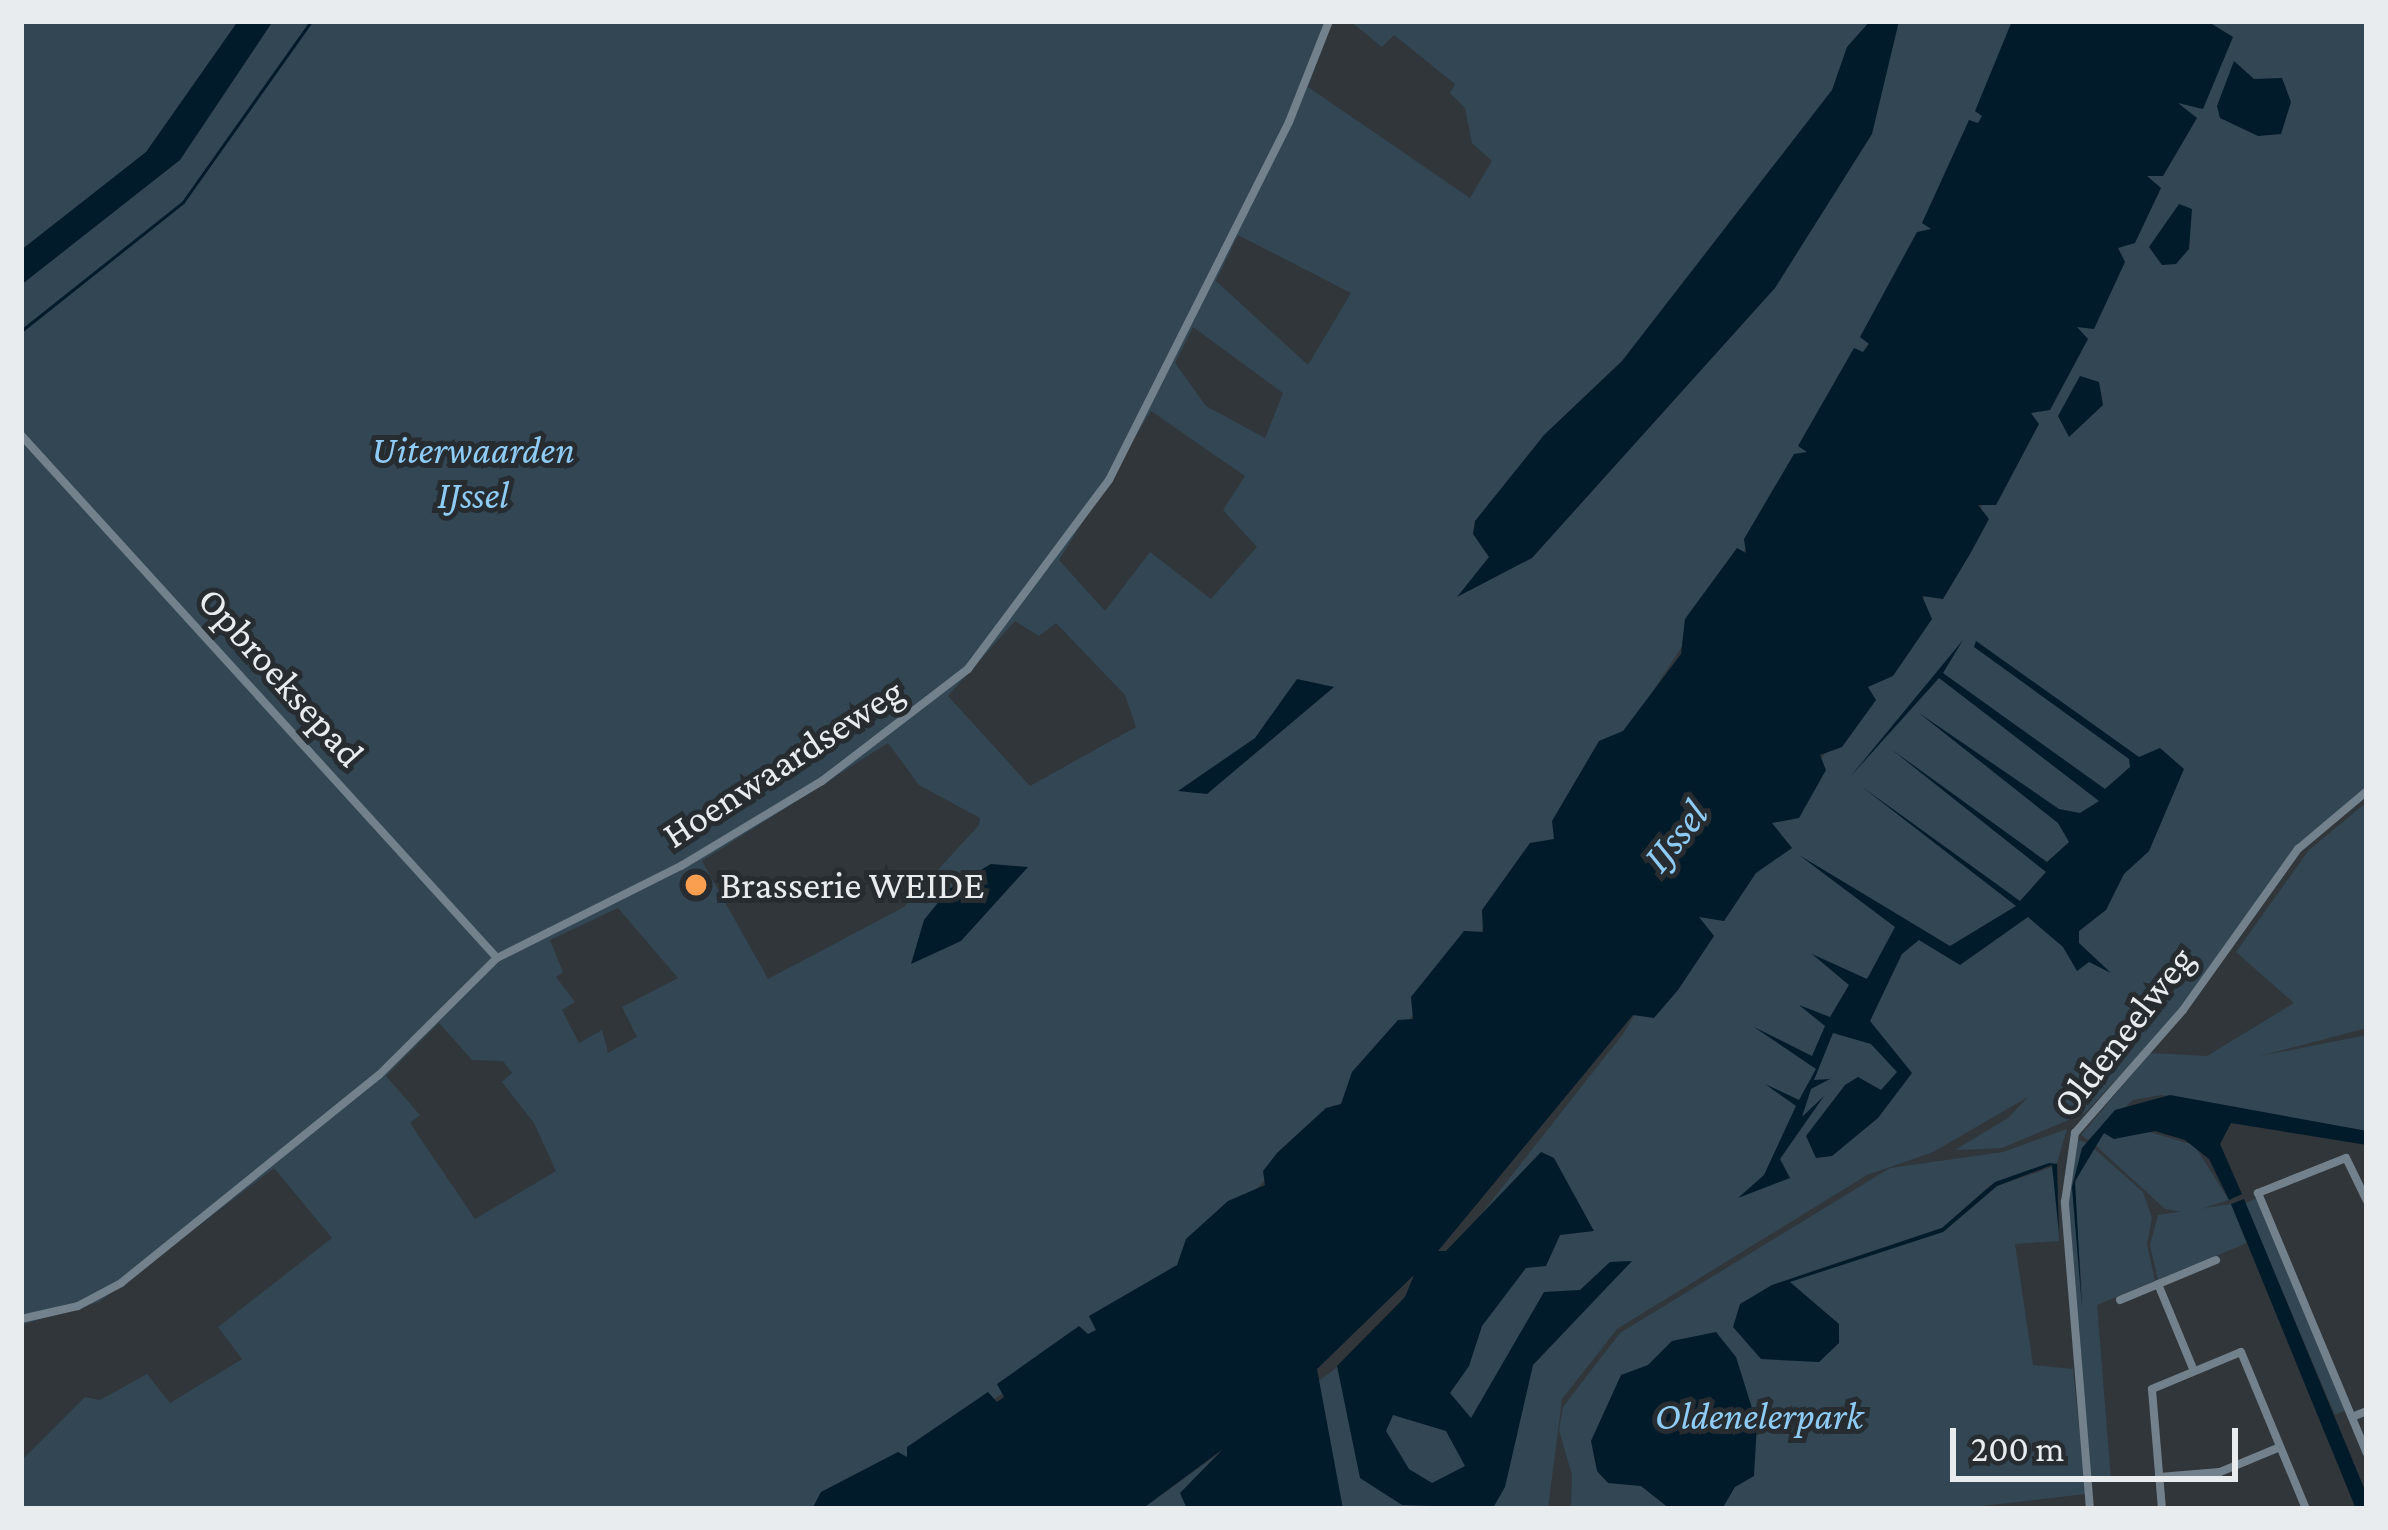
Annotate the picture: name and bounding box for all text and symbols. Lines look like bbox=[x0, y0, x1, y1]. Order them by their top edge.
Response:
park label: Uiterwaarden IJssel bbox=[371, 428, 575, 519]
street label: Opbroeksepad bbox=[188, 577, 374, 777]
street label: Hoenwaardseweg bbox=[654, 668, 912, 858]
water label: IJssel bbox=[1631, 790, 1719, 882]
place label: Brasserie WEIDE bbox=[720, 862, 985, 908]
marker: Brasserie WEIDE bbox=[683, 872, 709, 898]
street label: Oldeneelweg bbox=[2042, 937, 2204, 1127]
park label: Oldenelerpark bbox=[1655, 1393, 1863, 1439]
scale bar bbox=[1956, 1404, 2244, 1478]
text: 200 m bbox=[1971, 1429, 2065, 1469]

